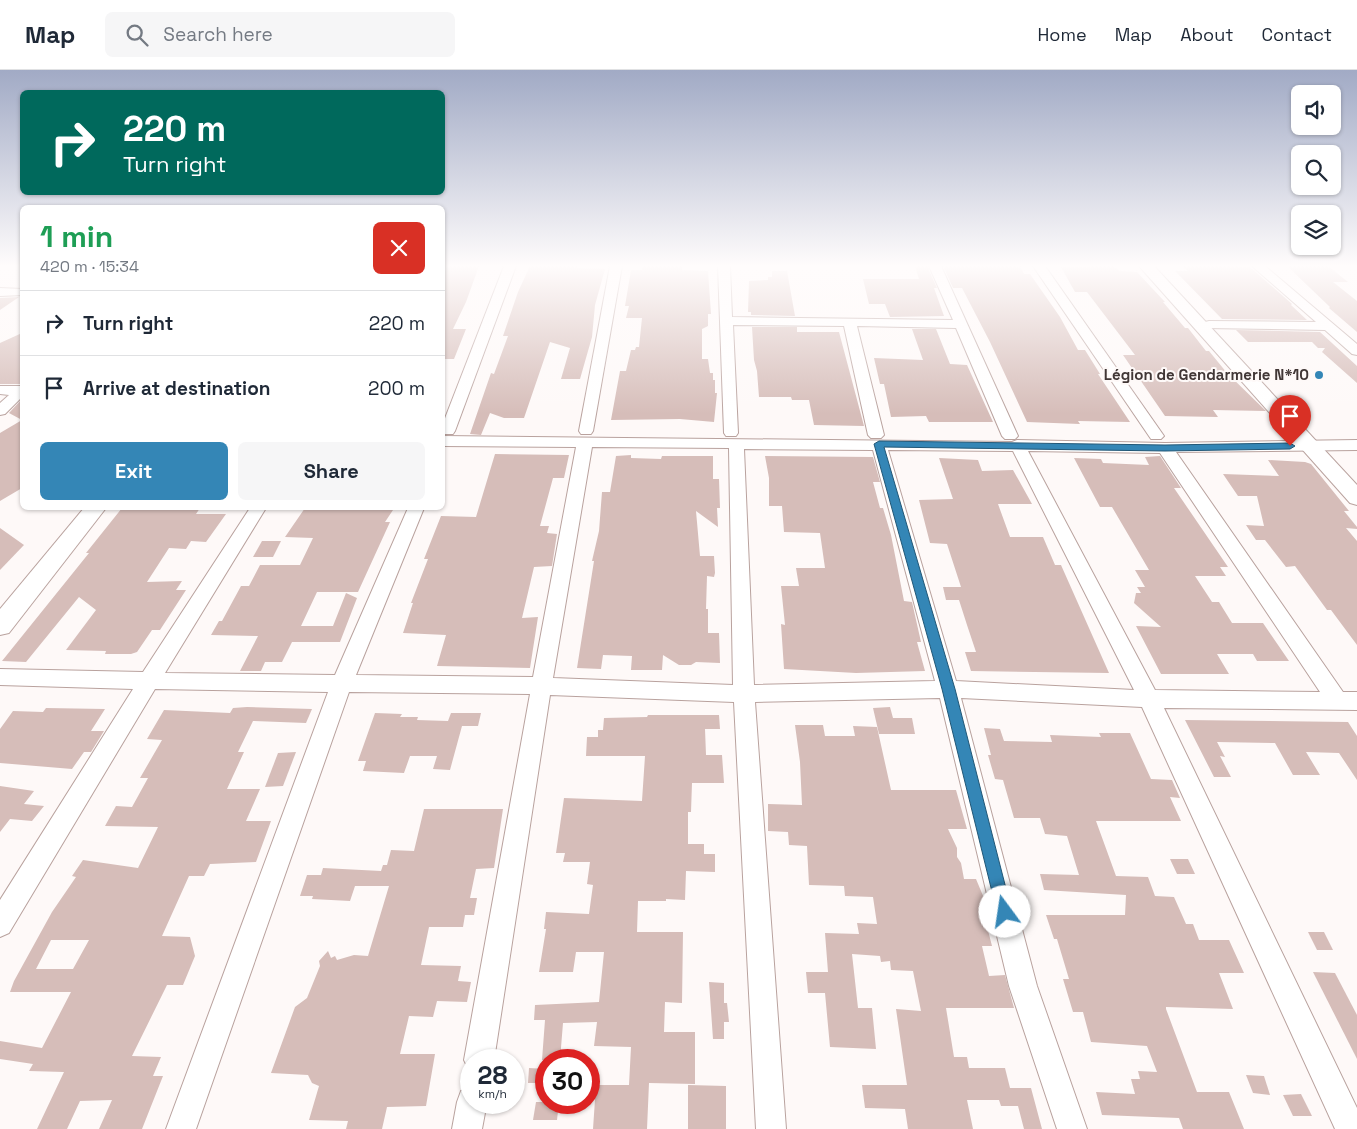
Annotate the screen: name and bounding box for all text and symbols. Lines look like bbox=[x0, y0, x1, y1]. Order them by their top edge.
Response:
search box bbox=[105, 12, 455, 57]
text: Map bbox=[25, 19, 75, 50]
icon: search bbox=[123, 21, 151, 49]
text: Search here bbox=[163, 22, 273, 47]
text: Home bbox=[1038, 23, 1087, 46]
text: Map bbox=[1115, 23, 1152, 46]
text: About bbox=[1180, 23, 1234, 46]
text: Contact bbox=[1262, 23, 1332, 46]
map controls bbox=[1291, 85, 1341, 255]
button: sound bbox=[1291, 85, 1341, 135]
text: 220 m bbox=[123, 107, 226, 151]
icon: right bbox=[40, 110, 105, 175]
button: search bbox=[1291, 145, 1341, 195]
text: Turn right bbox=[123, 150, 226, 178]
button: layers bbox=[1291, 205, 1341, 255]
text: 1 min bbox=[40, 217, 113, 256]
button: close bbox=[373, 222, 425, 274]
text: 420 m · 15:34 bbox=[40, 256, 139, 277]
icon: right bbox=[40, 309, 68, 337]
text: Turn right bbox=[83, 311, 173, 336]
text: 220 m bbox=[369, 311, 425, 336]
place label: Légion de Gendarmerie N*10 bbox=[1104, 365, 1309, 384]
marker: Légion de Gendarmerie N*10 bbox=[1313, 369, 1325, 381]
icon: arrive bbox=[40, 374, 68, 402]
text: Arrive at destination bbox=[83, 376, 271, 401]
text: 200 m bbox=[368, 376, 425, 401]
pin bbox=[1269, 395, 1311, 446]
icon: arrive bbox=[1276, 402, 1304, 430]
button: Exit bbox=[40, 442, 228, 500]
button: Share bbox=[238, 442, 425, 500]
position arrow bbox=[978, 885, 1030, 937]
speed limit sign: 30 bbox=[535, 1049, 600, 1114]
text: 28 bbox=[478, 1059, 507, 1091]
text: km/h bbox=[478, 1086, 507, 1102]

